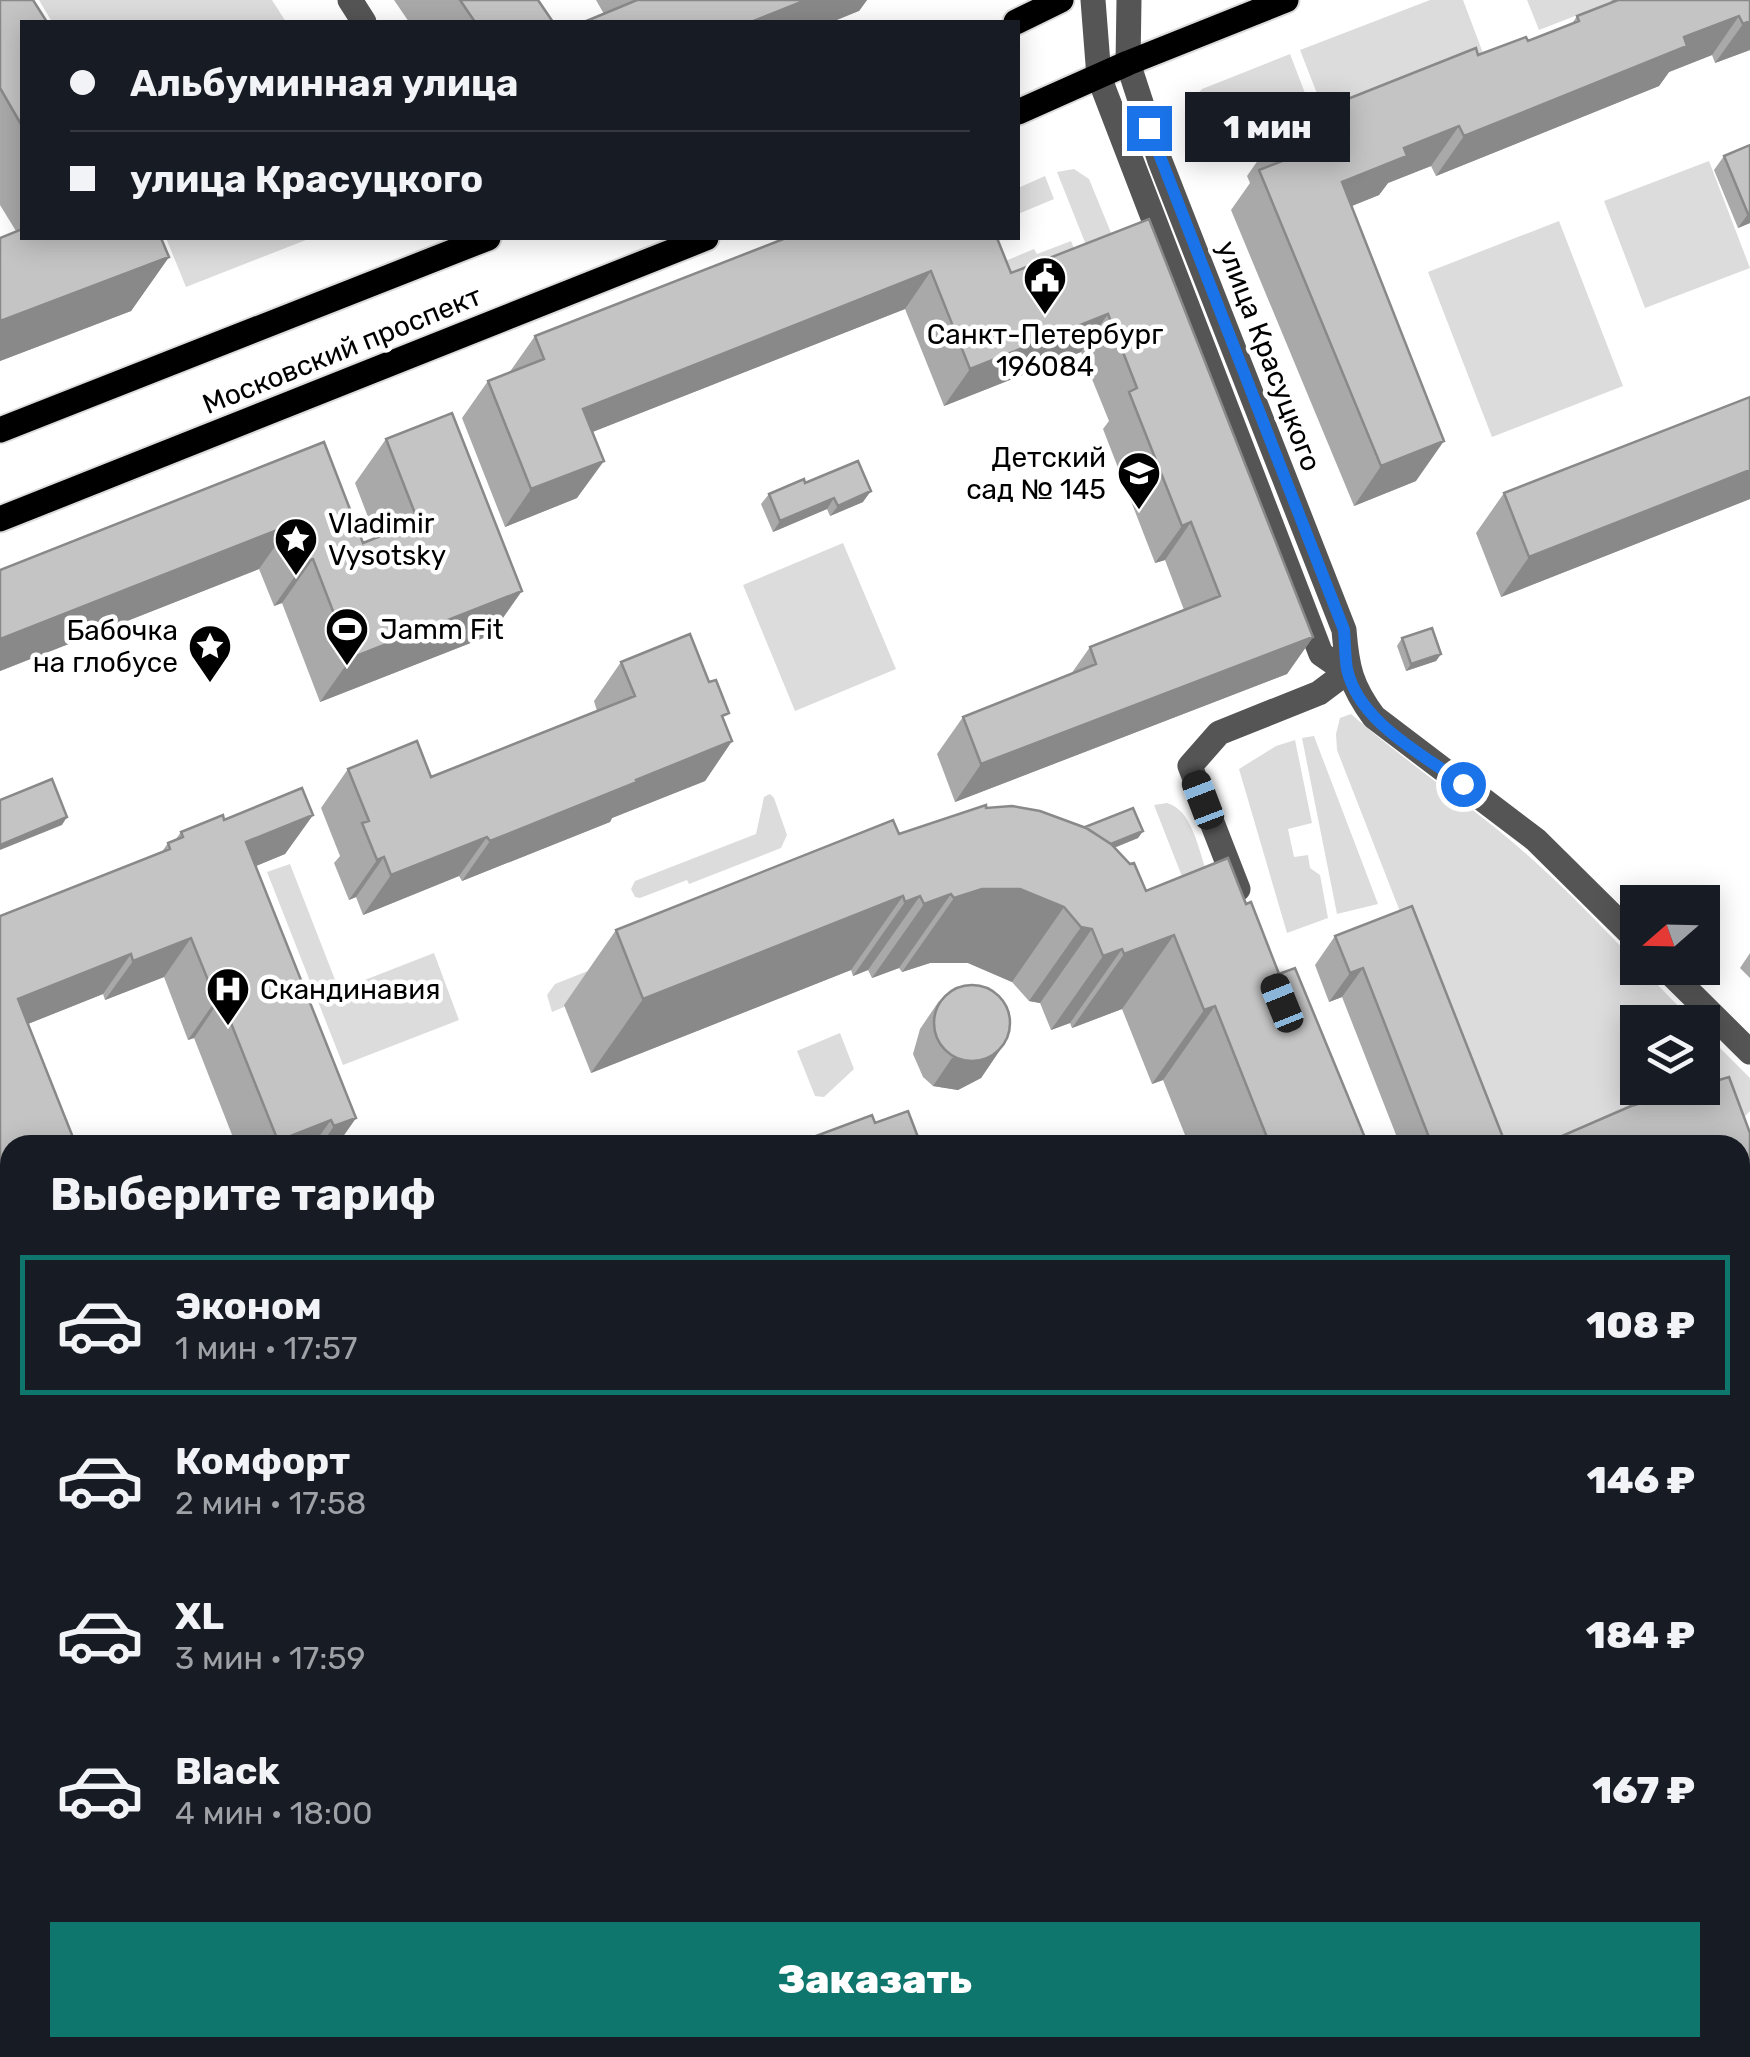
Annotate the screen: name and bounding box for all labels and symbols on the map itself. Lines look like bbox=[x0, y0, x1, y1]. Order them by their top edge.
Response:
callout: 1 мин bbox=[1184, 93, 1349, 163]
route end bbox=[1127, 106, 1172, 151]
street label: улица Красуцкого bbox=[1210, 236, 1328, 476]
public building icon: Санкт-Петербург 196084 bbox=[1022, 255, 1068, 316]
street label: Московский проспект bbox=[198, 279, 486, 421]
place label: Санкт-Петербург 196084 bbox=[927, 318, 1163, 383]
place label: Детский сад № 145 bbox=[966, 441, 1106, 506]
school or university icon: Детский сад № 145 bbox=[1116, 450, 1162, 511]
place label: Vladimir Vysotsky bbox=[328, 507, 446, 572]
place icon: Vladimir Vysotsky bbox=[273, 516, 319, 577]
sports icon: Jamm Fit bbox=[324, 606, 370, 667]
place label: Jamm Fit bbox=[380, 613, 504, 646]
place label: Бабочка на глобусе bbox=[33, 614, 178, 679]
place icon: Бабочка на глобусе bbox=[187, 623, 233, 684]
route start bbox=[1441, 762, 1486, 807]
car bbox=[1178, 767, 1228, 833]
north arrow bbox=[1620, 885, 1720, 985]
hospital icon: Скандинавия bbox=[205, 966, 251, 1027]
car bbox=[1257, 970, 1307, 1036]
place label: Скандинавия bbox=[260, 973, 441, 1006]

